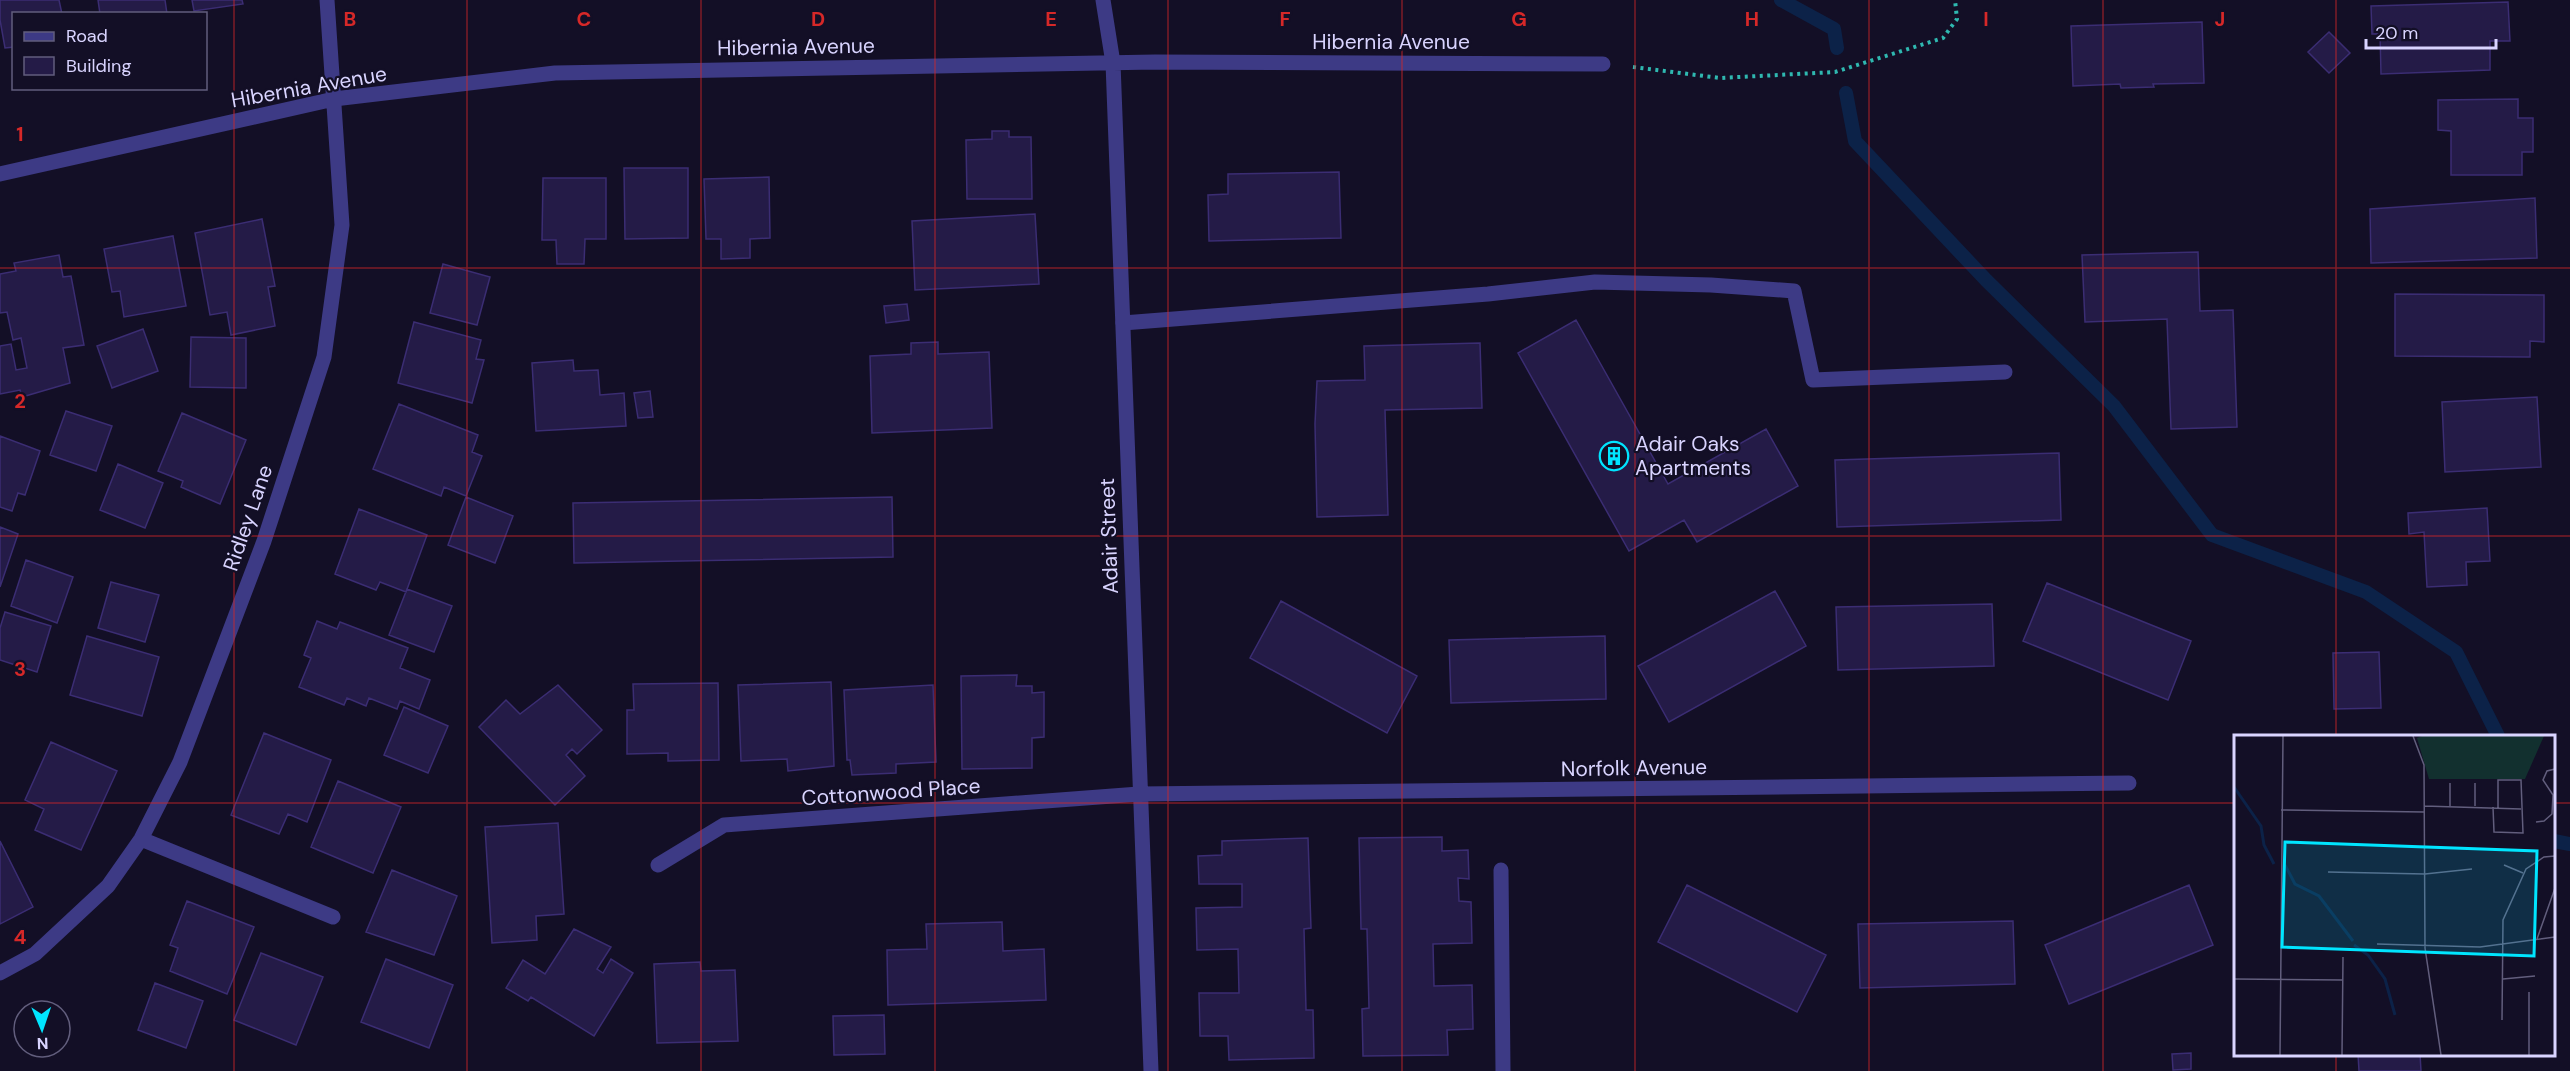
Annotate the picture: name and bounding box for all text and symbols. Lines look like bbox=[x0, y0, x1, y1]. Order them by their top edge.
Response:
text: B bbox=[344, 6, 356, 32]
text: C bbox=[577, 6, 591, 32]
text: D bbox=[811, 6, 825, 32]
text: E bbox=[1045, 6, 1057, 32]
text: F bbox=[1279, 6, 1291, 32]
text: G bbox=[1511, 6, 1527, 32]
text: H bbox=[1745, 6, 1759, 32]
text: I bbox=[1983, 6, 1989, 32]
text: J bbox=[2215, 6, 2225, 32]
legend bbox=[12, 12, 207, 90]
scale bar bbox=[2366, 12, 2496, 50]
text: 20 m bbox=[2375, 21, 2418, 45]
text: Road bbox=[66, 24, 108, 48]
street label: Hibernia Avenue bbox=[1312, 28, 1470, 56]
street label: Hibernia Avenue bbox=[717, 32, 875, 62]
text: Building bbox=[66, 54, 131, 78]
street label: Hibernia Avenue bbox=[229, 60, 389, 114]
text: 1 bbox=[16, 121, 24, 147]
text: 2 bbox=[14, 388, 26, 414]
place label: Adair Oaks Apartments bbox=[1635, 430, 1751, 482]
building icon: Adair Oaks Apartments bbox=[1598, 440, 1630, 472]
street label: Ridley Lane bbox=[217, 461, 279, 575]
street label: Adair Street bbox=[1093, 478, 1125, 594]
text: 3 bbox=[14, 656, 26, 682]
inset map bbox=[2234, 735, 2555, 1056]
street label: Norfolk Avenue bbox=[1561, 753, 1707, 783]
street label: Cottonwood Place bbox=[801, 772, 981, 812]
text: 4 bbox=[14, 924, 27, 950]
north arrow bbox=[12, 999, 72, 1059]
text: N bbox=[36, 1033, 49, 1054]

